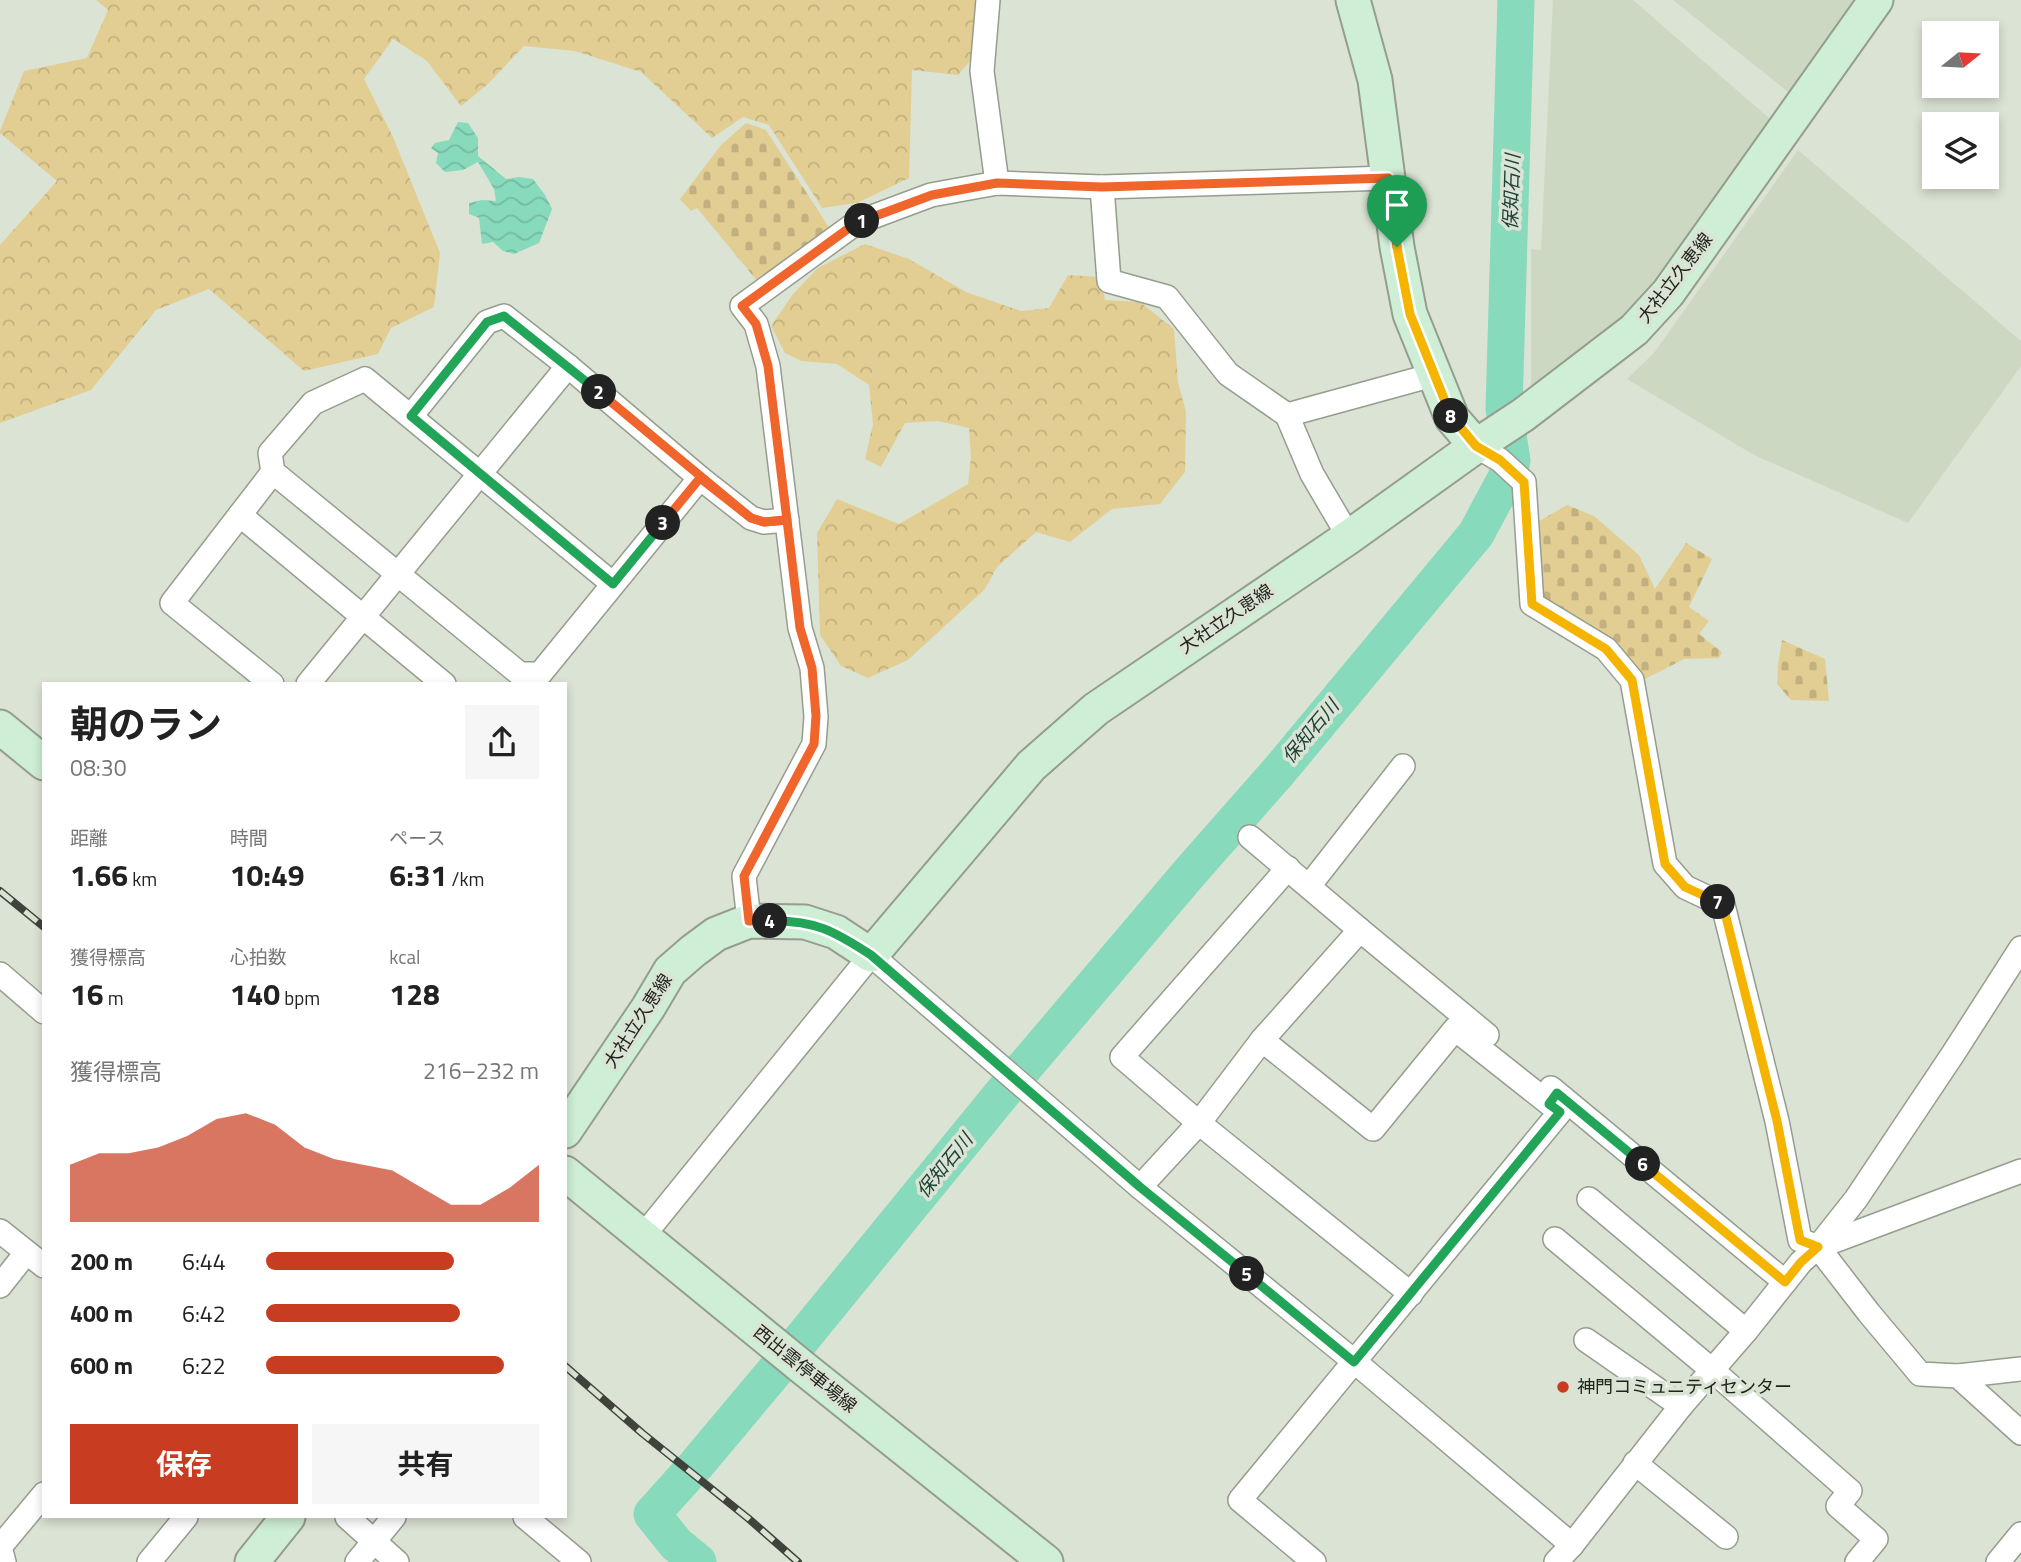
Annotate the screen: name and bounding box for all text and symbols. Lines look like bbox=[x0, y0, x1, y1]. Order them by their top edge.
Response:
north arrow bbox=[1922, 21, 1998, 98]
map controls bbox=[1922, 21, 1999, 189]
button: layers bbox=[1922, 112, 1999, 189]
water label: 保知石川 bbox=[1495, 152, 1526, 230]
pin bbox=[1367, 175, 1427, 247]
icon: arrive bbox=[1378, 186, 1416, 224]
pin: 1 bbox=[844, 204, 880, 238]
text: 1 bbox=[856, 206, 867, 235]
street label: 大社立久恵線 bbox=[1631, 227, 1718, 329]
pin: 2 bbox=[582, 374, 616, 410]
text: 2 bbox=[593, 377, 604, 406]
pin: 8 bbox=[1434, 398, 1468, 434]
text: 8 bbox=[1445, 401, 1456, 430]
pin: 3 bbox=[646, 505, 680, 540]
text: 3 bbox=[657, 508, 668, 537]
street label: 大社立久恵線 bbox=[1173, 577, 1278, 660]
water label: 保知石川 bbox=[1274, 691, 1346, 769]
text: 朝のラン bbox=[70, 695, 222, 753]
button: share bbox=[465, 705, 539, 779]
text: 08:30 bbox=[70, 750, 127, 785]
text: 距離 bbox=[70, 823, 108, 852]
text: 時間 bbox=[230, 823, 268, 852]
text: ペース bbox=[389, 823, 445, 852]
text: 1.66 bbox=[70, 852, 128, 898]
text: 10:49 bbox=[230, 852, 305, 898]
text: 6:31 bbox=[389, 852, 447, 898]
text: km bbox=[128, 864, 157, 893]
text: /km bbox=[447, 864, 484, 893]
pin: 7 bbox=[1700, 884, 1736, 920]
text: 7 bbox=[1712, 887, 1723, 916]
pin: 4 bbox=[752, 904, 788, 939]
text: 4 bbox=[764, 906, 775, 935]
text: 獲得標高 bbox=[70, 942, 146, 971]
text: 心拍数 bbox=[230, 942, 287, 971]
text: kcal bbox=[389, 942, 420, 971]
street label: 大社立久恵線 bbox=[597, 968, 678, 1073]
text: 16 bbox=[70, 971, 104, 1017]
text: 140 bbox=[230, 971, 280, 1017]
text: 128 bbox=[389, 971, 440, 1017]
text: m bbox=[104, 983, 124, 1012]
text: bpm bbox=[280, 983, 320, 1012]
text: 216–232 m bbox=[423, 1053, 539, 1088]
text: 獲得標高 bbox=[70, 1054, 162, 1089]
water label: 保知石川 bbox=[908, 1124, 980, 1203]
pin: 6 bbox=[1626, 1146, 1660, 1182]
text: 6 bbox=[1637, 1149, 1648, 1178]
text: 200 m bbox=[70, 1244, 133, 1279]
text: 6:44 bbox=[182, 1244, 226, 1279]
pin: 5 bbox=[1230, 1256, 1264, 1292]
text: 5 bbox=[1241, 1259, 1252, 1288]
text: 400 m bbox=[70, 1296, 133, 1331]
text: 6:42 bbox=[182, 1296, 226, 1331]
street label: 西出雲停車場線 bbox=[748, 1318, 863, 1419]
text: 600 m bbox=[70, 1348, 133, 1383]
text: 6:22 bbox=[182, 1348, 226, 1383]
place label: 神門コミュニティセンター bbox=[1577, 1373, 1792, 1400]
marker: 神門コミュニティセンター bbox=[1555, 1379, 1571, 1395]
button: 保存 bbox=[70, 1424, 298, 1504]
button: 共有 bbox=[312, 1424, 539, 1504]

